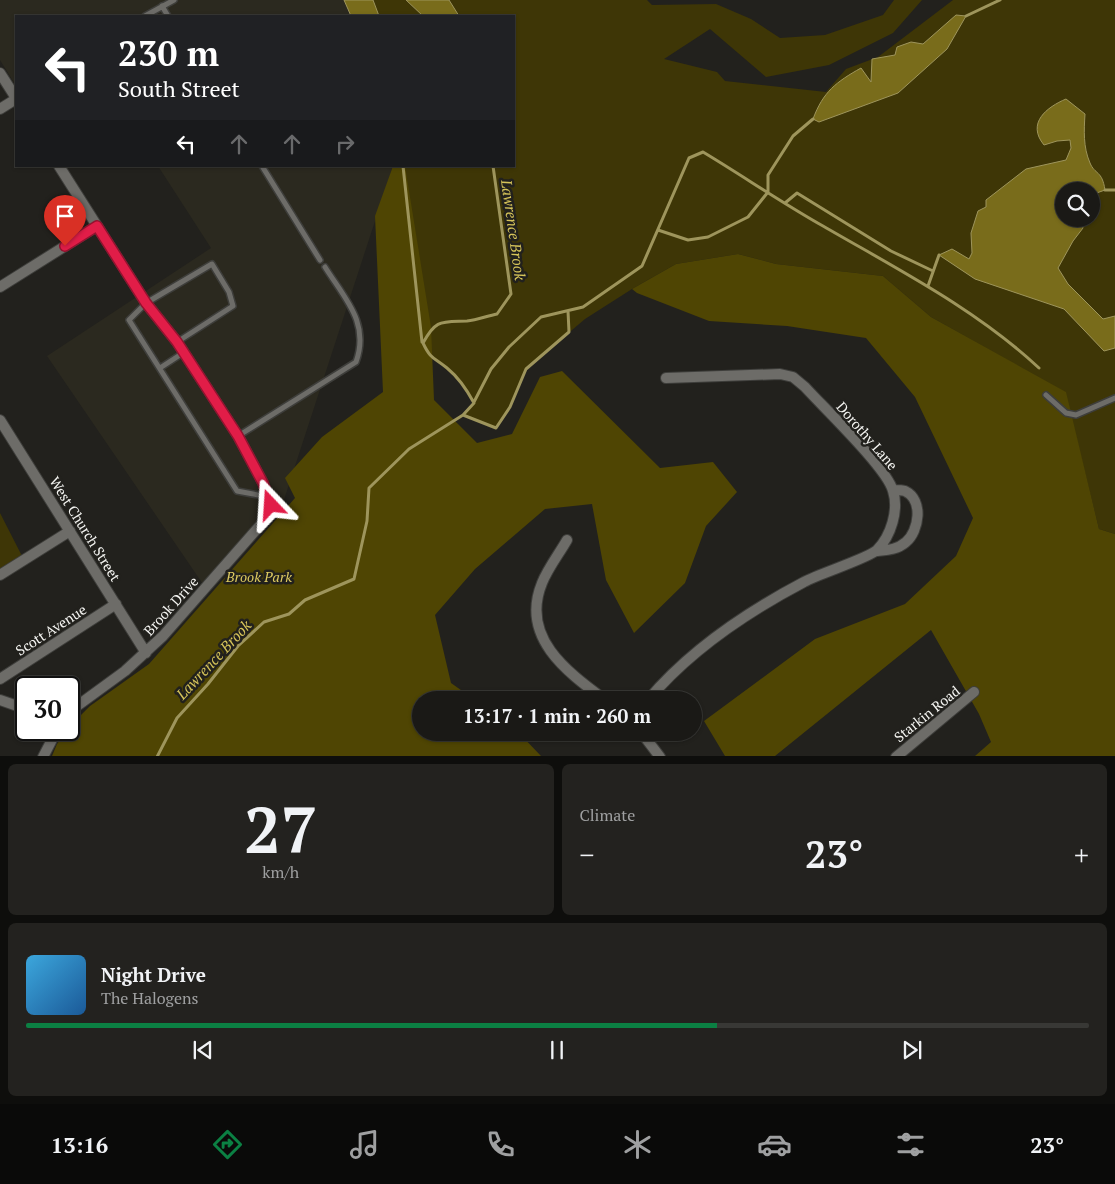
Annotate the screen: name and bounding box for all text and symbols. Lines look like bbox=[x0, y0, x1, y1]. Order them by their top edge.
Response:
text: 230 m bbox=[118, 30, 219, 76]
icon: left bbox=[35, 35, 100, 100]
text: South Street bbox=[118, 74, 240, 103]
icon: left bbox=[172, 130, 200, 158]
icon: ahead bbox=[225, 130, 253, 158]
icon: ahead bbox=[278, 130, 306, 158]
icon: right bbox=[331, 130, 359, 158]
water label: Lawrence Brook bbox=[497, 177, 531, 282]
map controls bbox=[1055, 182, 1100, 227]
button: search bbox=[1055, 182, 1100, 227]
pin bbox=[44, 195, 86, 246]
icon: arrive bbox=[51, 202, 79, 230]
street label: Dorothy Lane bbox=[832, 398, 902, 474]
street label: West Church Street bbox=[46, 473, 126, 585]
position arrow bbox=[244, 478, 296, 530]
park label: Brook Park bbox=[225, 567, 292, 586]
street label: Brook Drive bbox=[139, 572, 202, 639]
street label: Scott Avenue bbox=[12, 600, 90, 660]
water label: Lawrence Brook bbox=[171, 615, 256, 704]
speed limit sign: 30 bbox=[15, 676, 80, 741]
street label: Starkin Road bbox=[890, 681, 964, 746]
text: 13:17 · 1 min · 260 m bbox=[463, 703, 651, 728]
text: 27 bbox=[244, 785, 317, 872]
text: Climate bbox=[580, 804, 635, 826]
text: 23° bbox=[805, 829, 864, 879]
text: − bbox=[580, 836, 594, 873]
text: + bbox=[1074, 836, 1089, 873]
text: km/h bbox=[262, 861, 299, 883]
text: Night Drive bbox=[101, 962, 206, 987]
text: The Halogens bbox=[101, 987, 199, 1009]
icon: previous bbox=[189, 1036, 217, 1064]
icon: pause bbox=[543, 1036, 571, 1064]
icon: next bbox=[898, 1036, 926, 1064]
icon: directions bbox=[210, 1127, 245, 1162]
icon: music bbox=[347, 1127, 382, 1162]
icon: phone bbox=[483, 1127, 518, 1162]
icon: climate bbox=[620, 1127, 655, 1162]
icon: car bbox=[757, 1127, 792, 1162]
icon: filters bbox=[893, 1127, 928, 1162]
text: 13:16 bbox=[51, 1130, 108, 1159]
text: 23° bbox=[1030, 1130, 1064, 1159]

